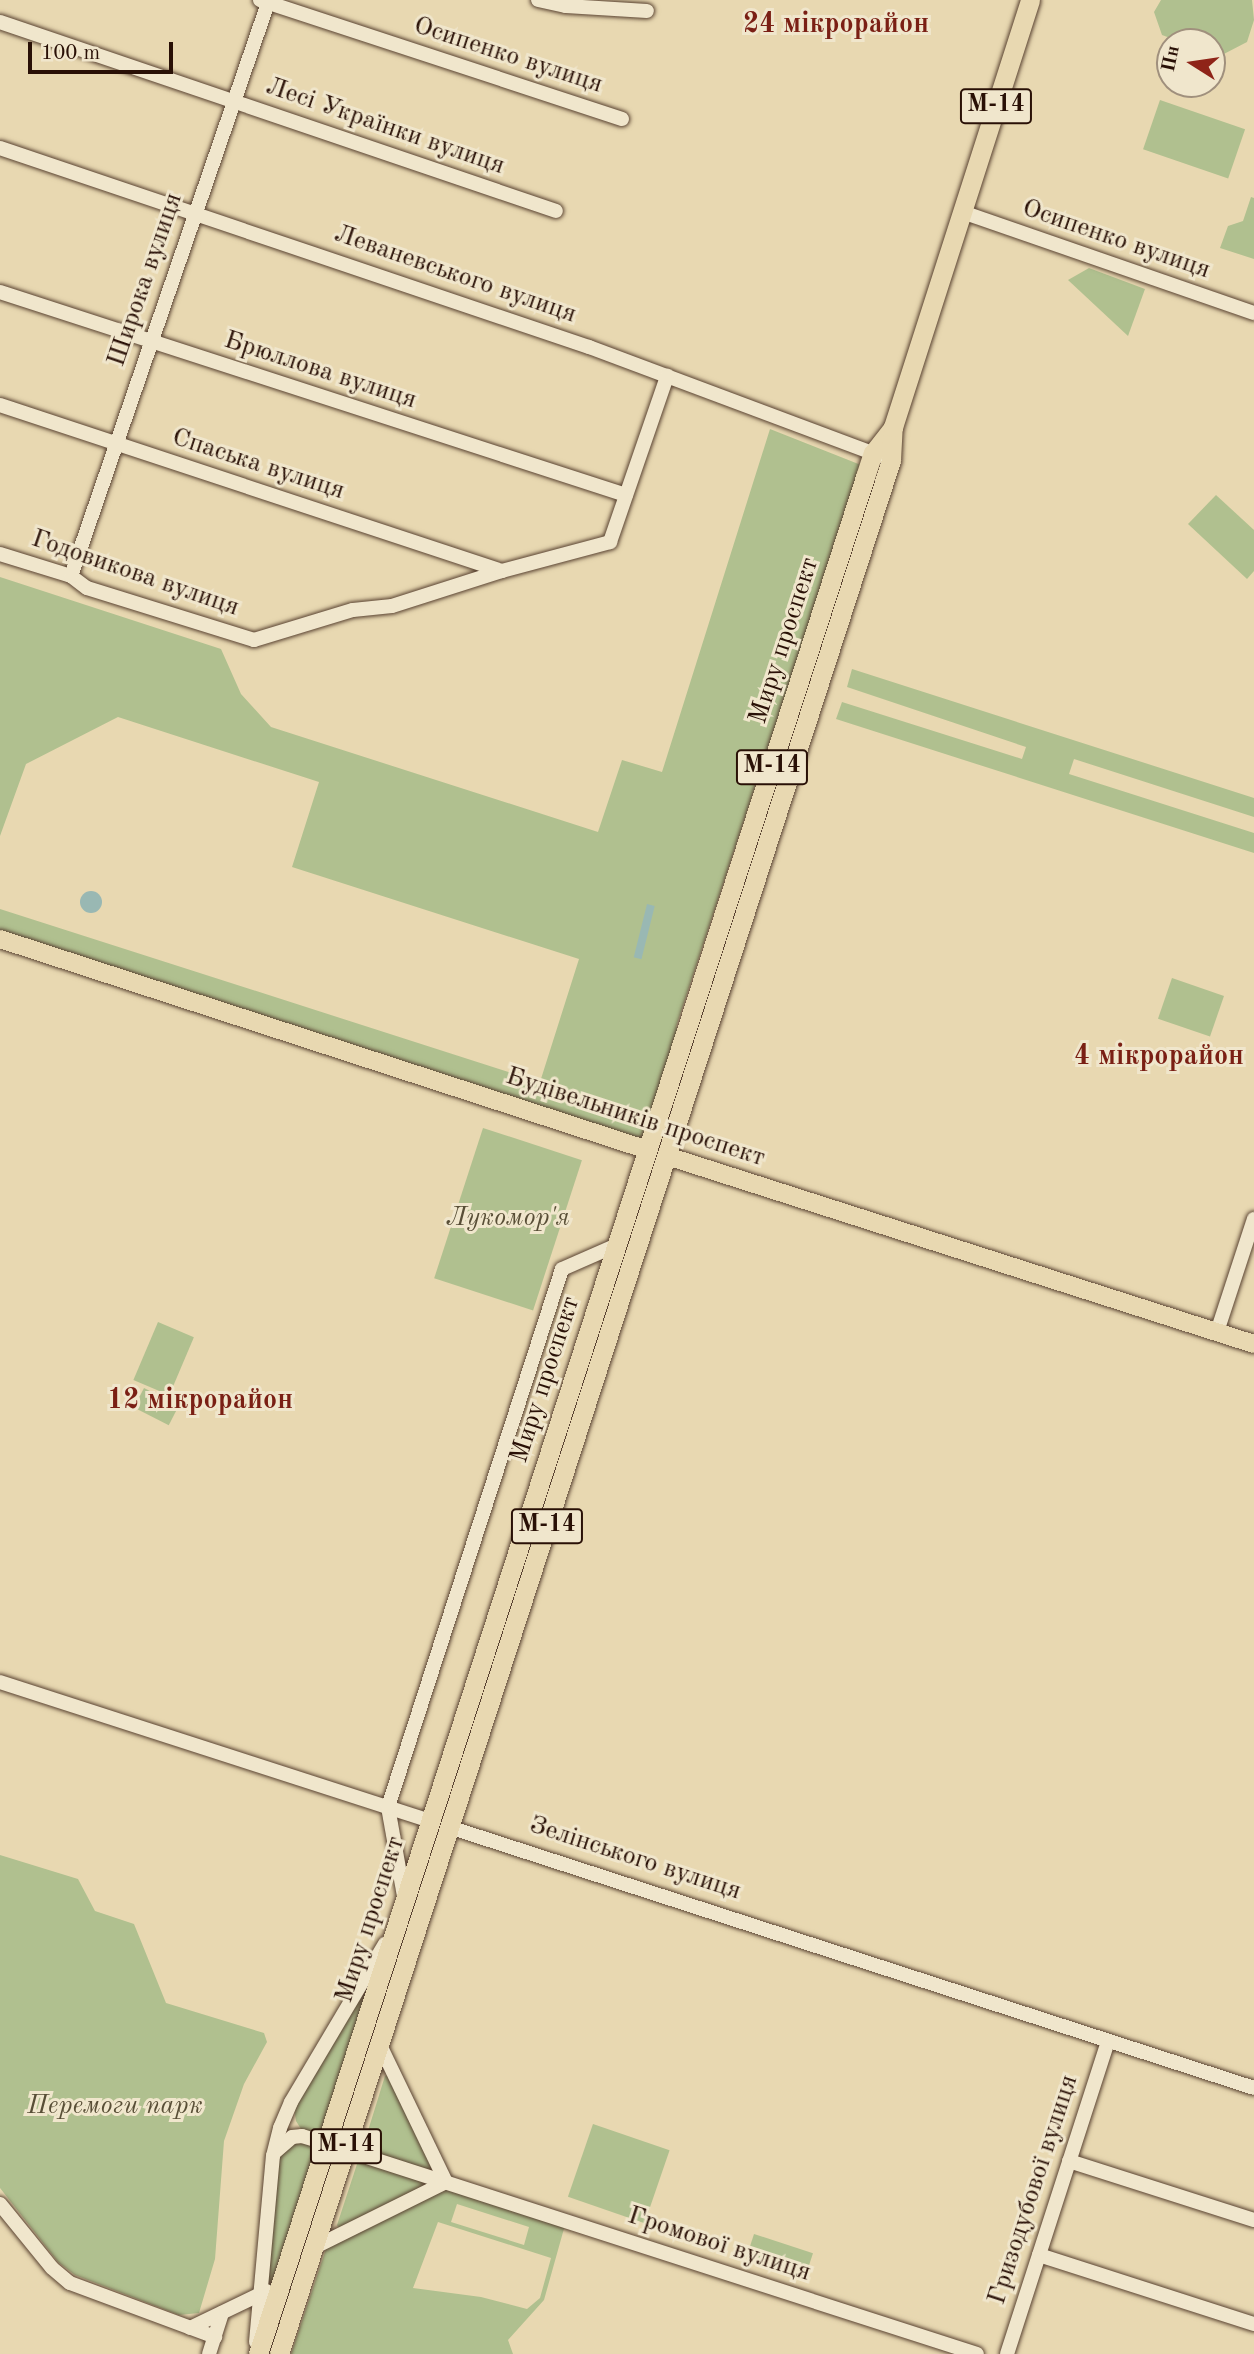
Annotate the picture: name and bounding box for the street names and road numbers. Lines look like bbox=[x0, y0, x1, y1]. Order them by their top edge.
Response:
street label: Осипенко вулиця bbox=[410, 11, 606, 101]
street label: Лесі Українки вулиця bbox=[261, 71, 509, 183]
road number: М-14 bbox=[959, 86, 1033, 126]
street label: Широка вулиця bbox=[102, 189, 190, 371]
street label: Осипенко вулиця bbox=[1018, 193, 1214, 287]
street label: Леваневського вулиця bbox=[330, 219, 580, 331]
street label: Брюллова вулиця bbox=[220, 325, 420, 417]
street label: Спаська вулиця bbox=[168, 422, 348, 508]
street label: Годовикова вулиця bbox=[27, 524, 243, 624]
street label: Миру проспект bbox=[743, 554, 827, 728]
road number: М-14 bbox=[735, 746, 809, 788]
street label: Будівельників проспект bbox=[501, 1061, 769, 1175]
street label: Миру проспект bbox=[504, 1293, 588, 1467]
road number: М-14 bbox=[510, 1506, 584, 1546]
street label: Зелінського вулиця bbox=[525, 1810, 745, 1908]
street label: Миру проспект bbox=[329, 1833, 413, 2007]
street label: Гризодубової вулиця bbox=[982, 2071, 1086, 2309]
road number: М-14 bbox=[309, 2126, 383, 2166]
street label: Громової вулиця bbox=[623, 2201, 815, 2289]

